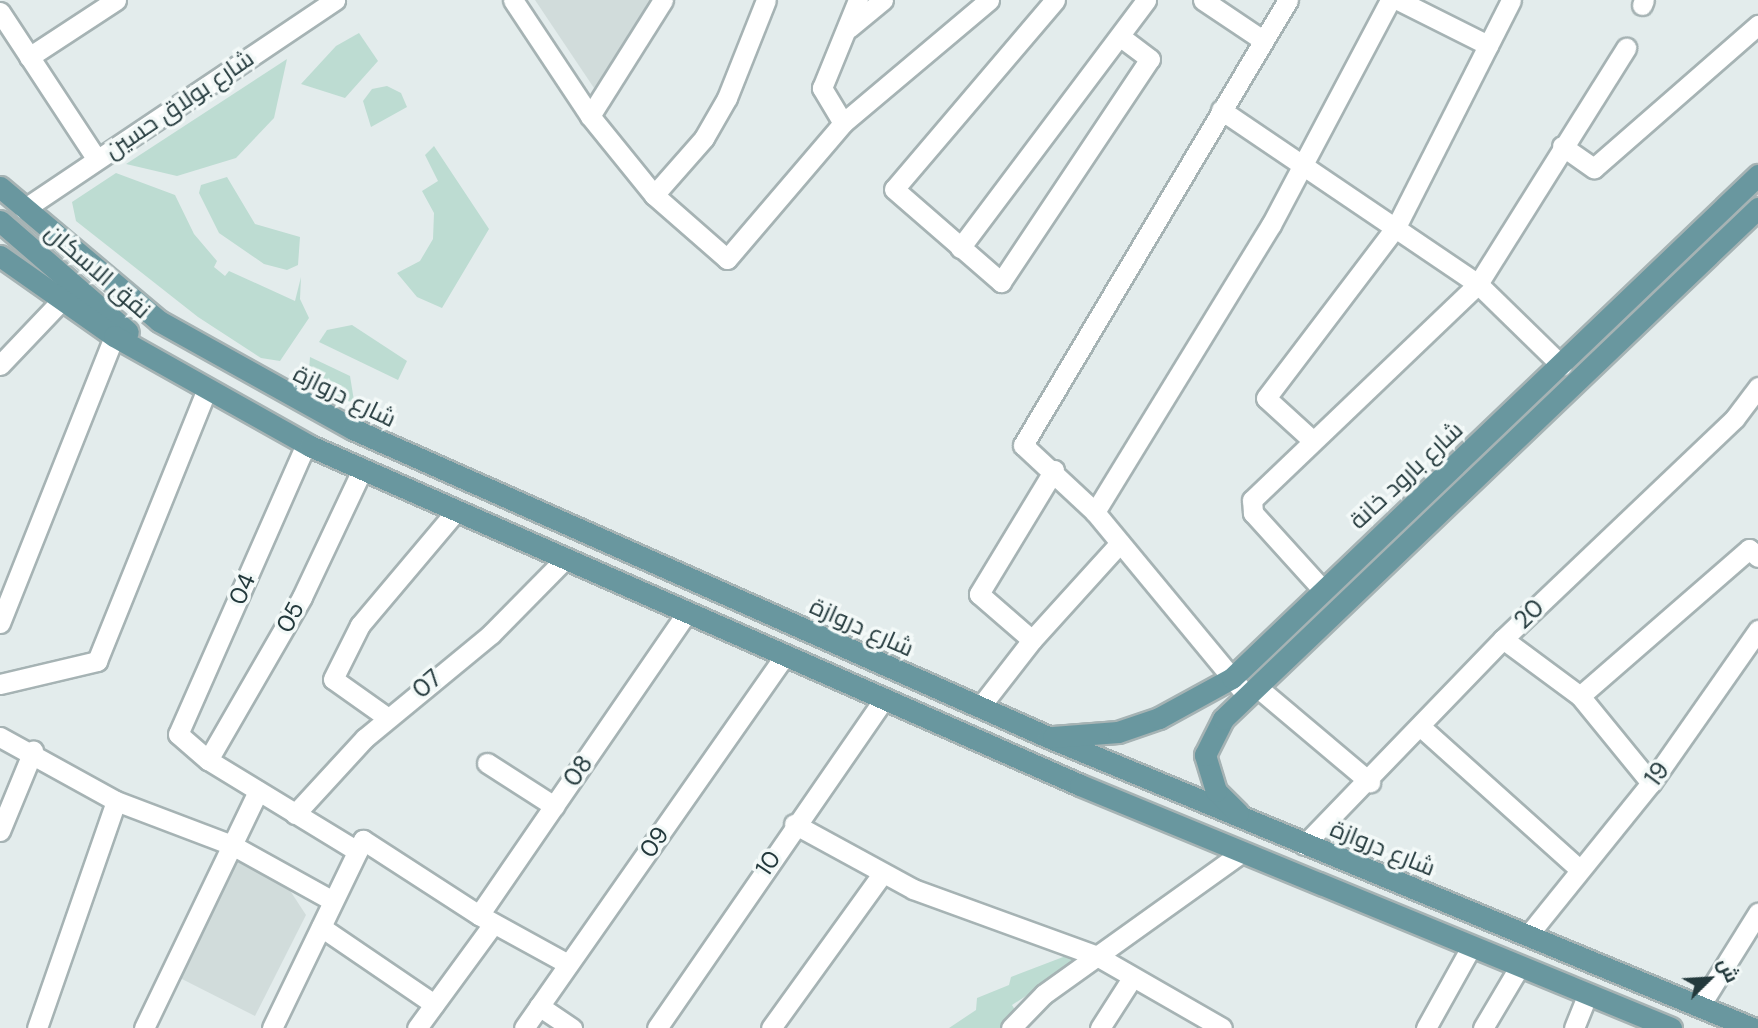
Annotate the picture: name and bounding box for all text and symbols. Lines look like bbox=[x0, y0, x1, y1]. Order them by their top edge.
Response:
street label: شارع بولاق حسين bbox=[99, 44, 259, 164]
street label: نفق الاسكان bbox=[39, 217, 157, 325]
street label: شارع دروازة bbox=[289, 359, 401, 433]
street label: شارع بارود خانة bbox=[1343, 415, 1469, 535]
street label: 04 bbox=[223, 569, 261, 609]
street label: شارع دروازة bbox=[806, 591, 918, 663]
street label: 20 bbox=[1508, 593, 1550, 635]
street label: 05 bbox=[270, 596, 310, 638]
street label: 07 bbox=[407, 664, 447, 704]
street label: 08 bbox=[557, 750, 599, 792]
street label: 19 bbox=[1639, 756, 1675, 792]
street label: شارع دروازة bbox=[1326, 814, 1440, 882]
street label: 09 bbox=[633, 821, 675, 863]
street label: 10 bbox=[749, 845, 787, 881]
north arrow bbox=[1674, 944, 1744, 1014]
text: ش bbox=[1712, 954, 1745, 986]

